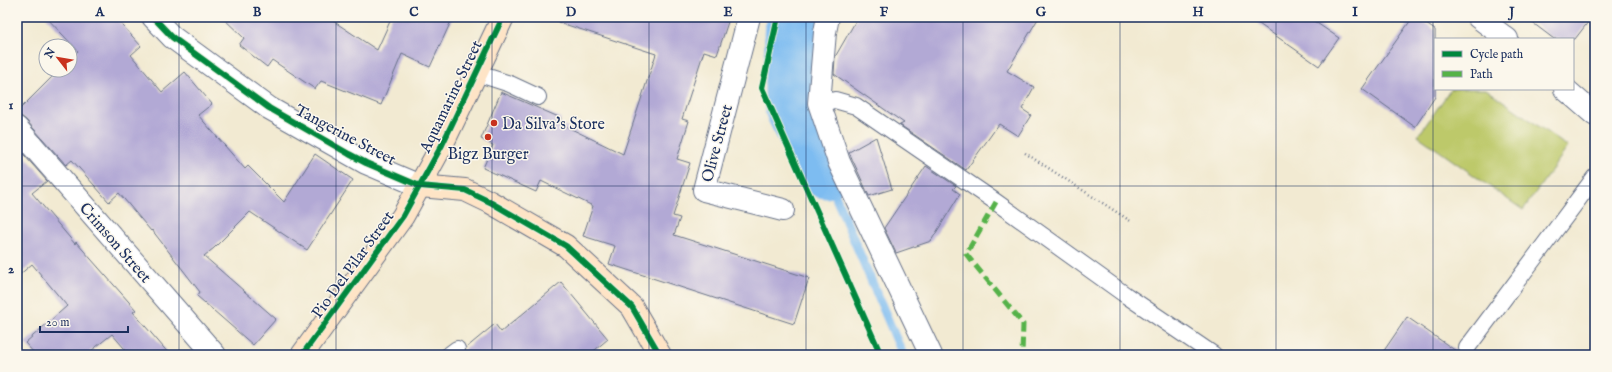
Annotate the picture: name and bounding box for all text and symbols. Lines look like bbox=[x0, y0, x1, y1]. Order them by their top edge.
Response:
text: A bbox=[95, 4, 106, 21]
text: B bbox=[253, 4, 262, 21]
text: C bbox=[409, 4, 419, 21]
text: D bbox=[566, 4, 577, 21]
text: E bbox=[723, 4, 733, 21]
text: F bbox=[880, 4, 889, 21]
text: G bbox=[1036, 4, 1047, 21]
text: H bbox=[1192, 4, 1204, 21]
text: I bbox=[1352, 4, 1358, 21]
text: J bbox=[1507, 4, 1515, 21]
street label: Aquamarine Street bbox=[416, 37, 488, 157]
north arrow bbox=[38, 38, 78, 78]
legend bbox=[1434, 38, 1574, 90]
text: N bbox=[41, 45, 59, 62]
text: Cycle path bbox=[1470, 47, 1524, 63]
text: Path bbox=[1470, 67, 1493, 82]
text: 1 bbox=[9, 97, 14, 114]
street label: Tangerine Street bbox=[291, 101, 399, 171]
street label: Olive Street bbox=[698, 102, 738, 184]
place label: Da Silva's Store bbox=[502, 115, 605, 135]
marker: Da Silva's Store bbox=[489, 118, 499, 128]
marker: Bigz Burger bbox=[483, 132, 493, 142]
place label: Bigz Burger bbox=[447, 145, 529, 165]
street label: Crimson Street bbox=[74, 199, 155, 288]
street label: Pio Del Pilar Street bbox=[308, 207, 399, 323]
text: 2 bbox=[8, 261, 14, 278]
scale bar bbox=[40, 308, 128, 334]
text: 20 m bbox=[46, 315, 69, 330]

